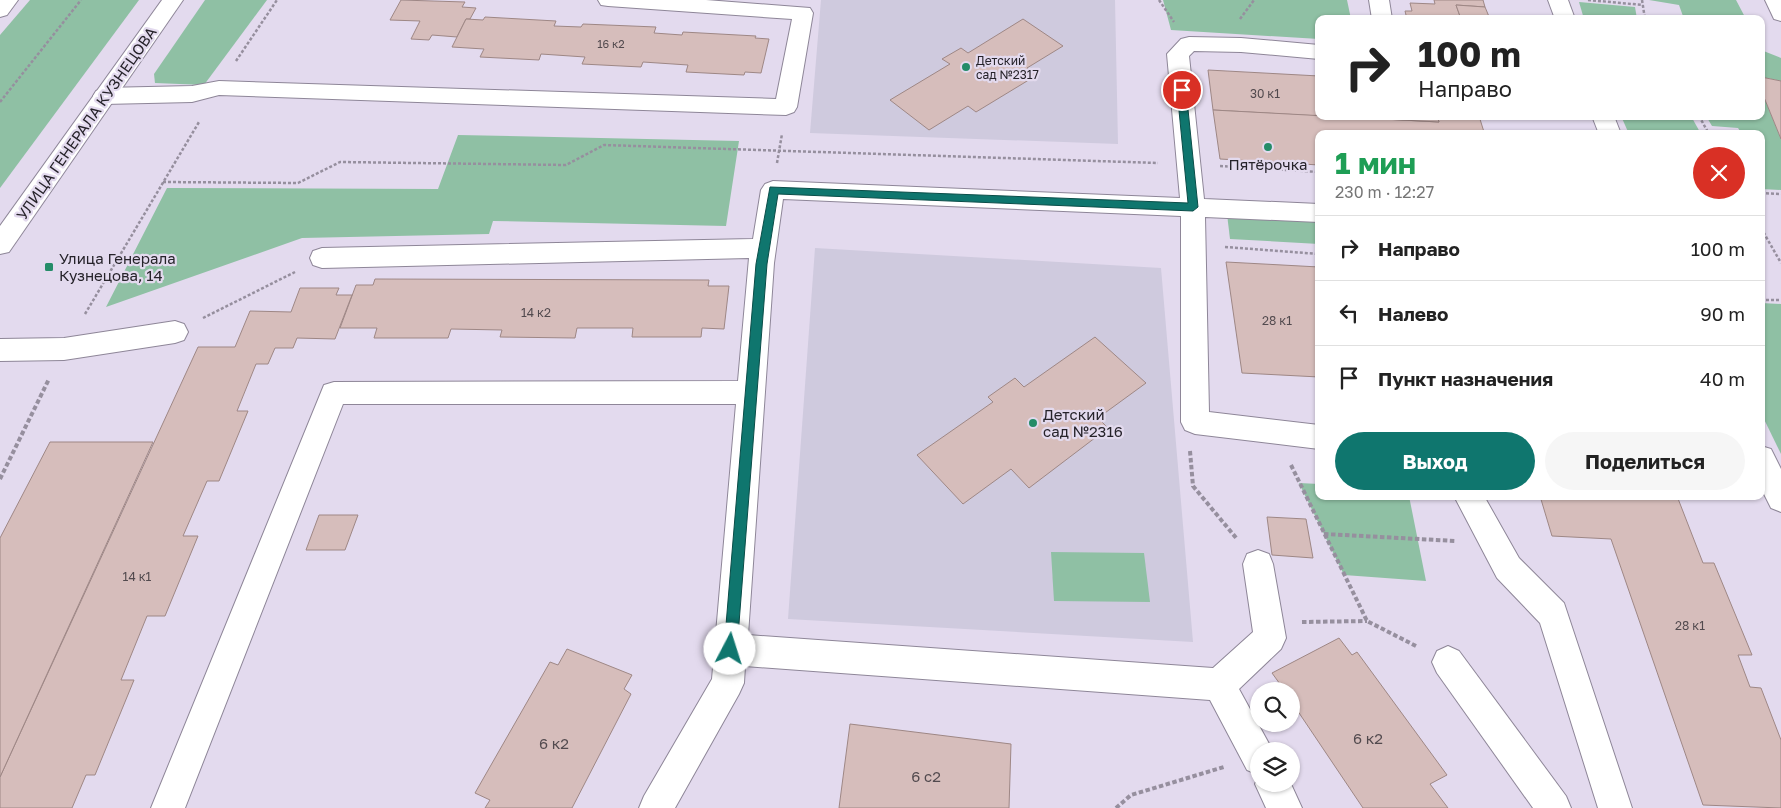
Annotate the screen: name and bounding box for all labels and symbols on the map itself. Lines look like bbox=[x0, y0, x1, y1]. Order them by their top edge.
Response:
street label: УЛИЦА ГЕНЕРАЛА КУЗНЕЦОВА bbox=[12, 23, 160, 223]
house number: 16 к2 bbox=[597, 37, 625, 50]
place label: Детский сад №2317 bbox=[976, 53, 1039, 82]
marker: Детский сад №2317 bbox=[960, 61, 972, 73]
pin bbox=[1161, 69, 1203, 111]
house number: 30 к1 bbox=[1250, 86, 1280, 101]
marker: Пятёрочка bbox=[1262, 141, 1274, 153]
place label: Пятёрочка bbox=[1228, 155, 1308, 173]
place label: Улица Генерала Кузнецова, 14 bbox=[59, 249, 176, 284]
marker: Улица Генерала Кузнецова, 14 bbox=[43, 261, 55, 273]
house number: 14 к2 bbox=[521, 305, 551, 320]
house number: 28 к1 bbox=[1262, 313, 1292, 328]
place label: Детский сад №2316 bbox=[1043, 405, 1123, 440]
marker: Детский сад №2316 bbox=[1027, 417, 1039, 429]
house number: 14 к1 bbox=[123, 569, 152, 584]
house number: 28 к1 bbox=[1675, 618, 1705, 633]
position arrow bbox=[703, 622, 755, 674]
house number: 6 к2 bbox=[1353, 729, 1383, 747]
house number: 6 к2 bbox=[539, 734, 569, 752]
house number: 6 с2 bbox=[911, 767, 941, 785]

